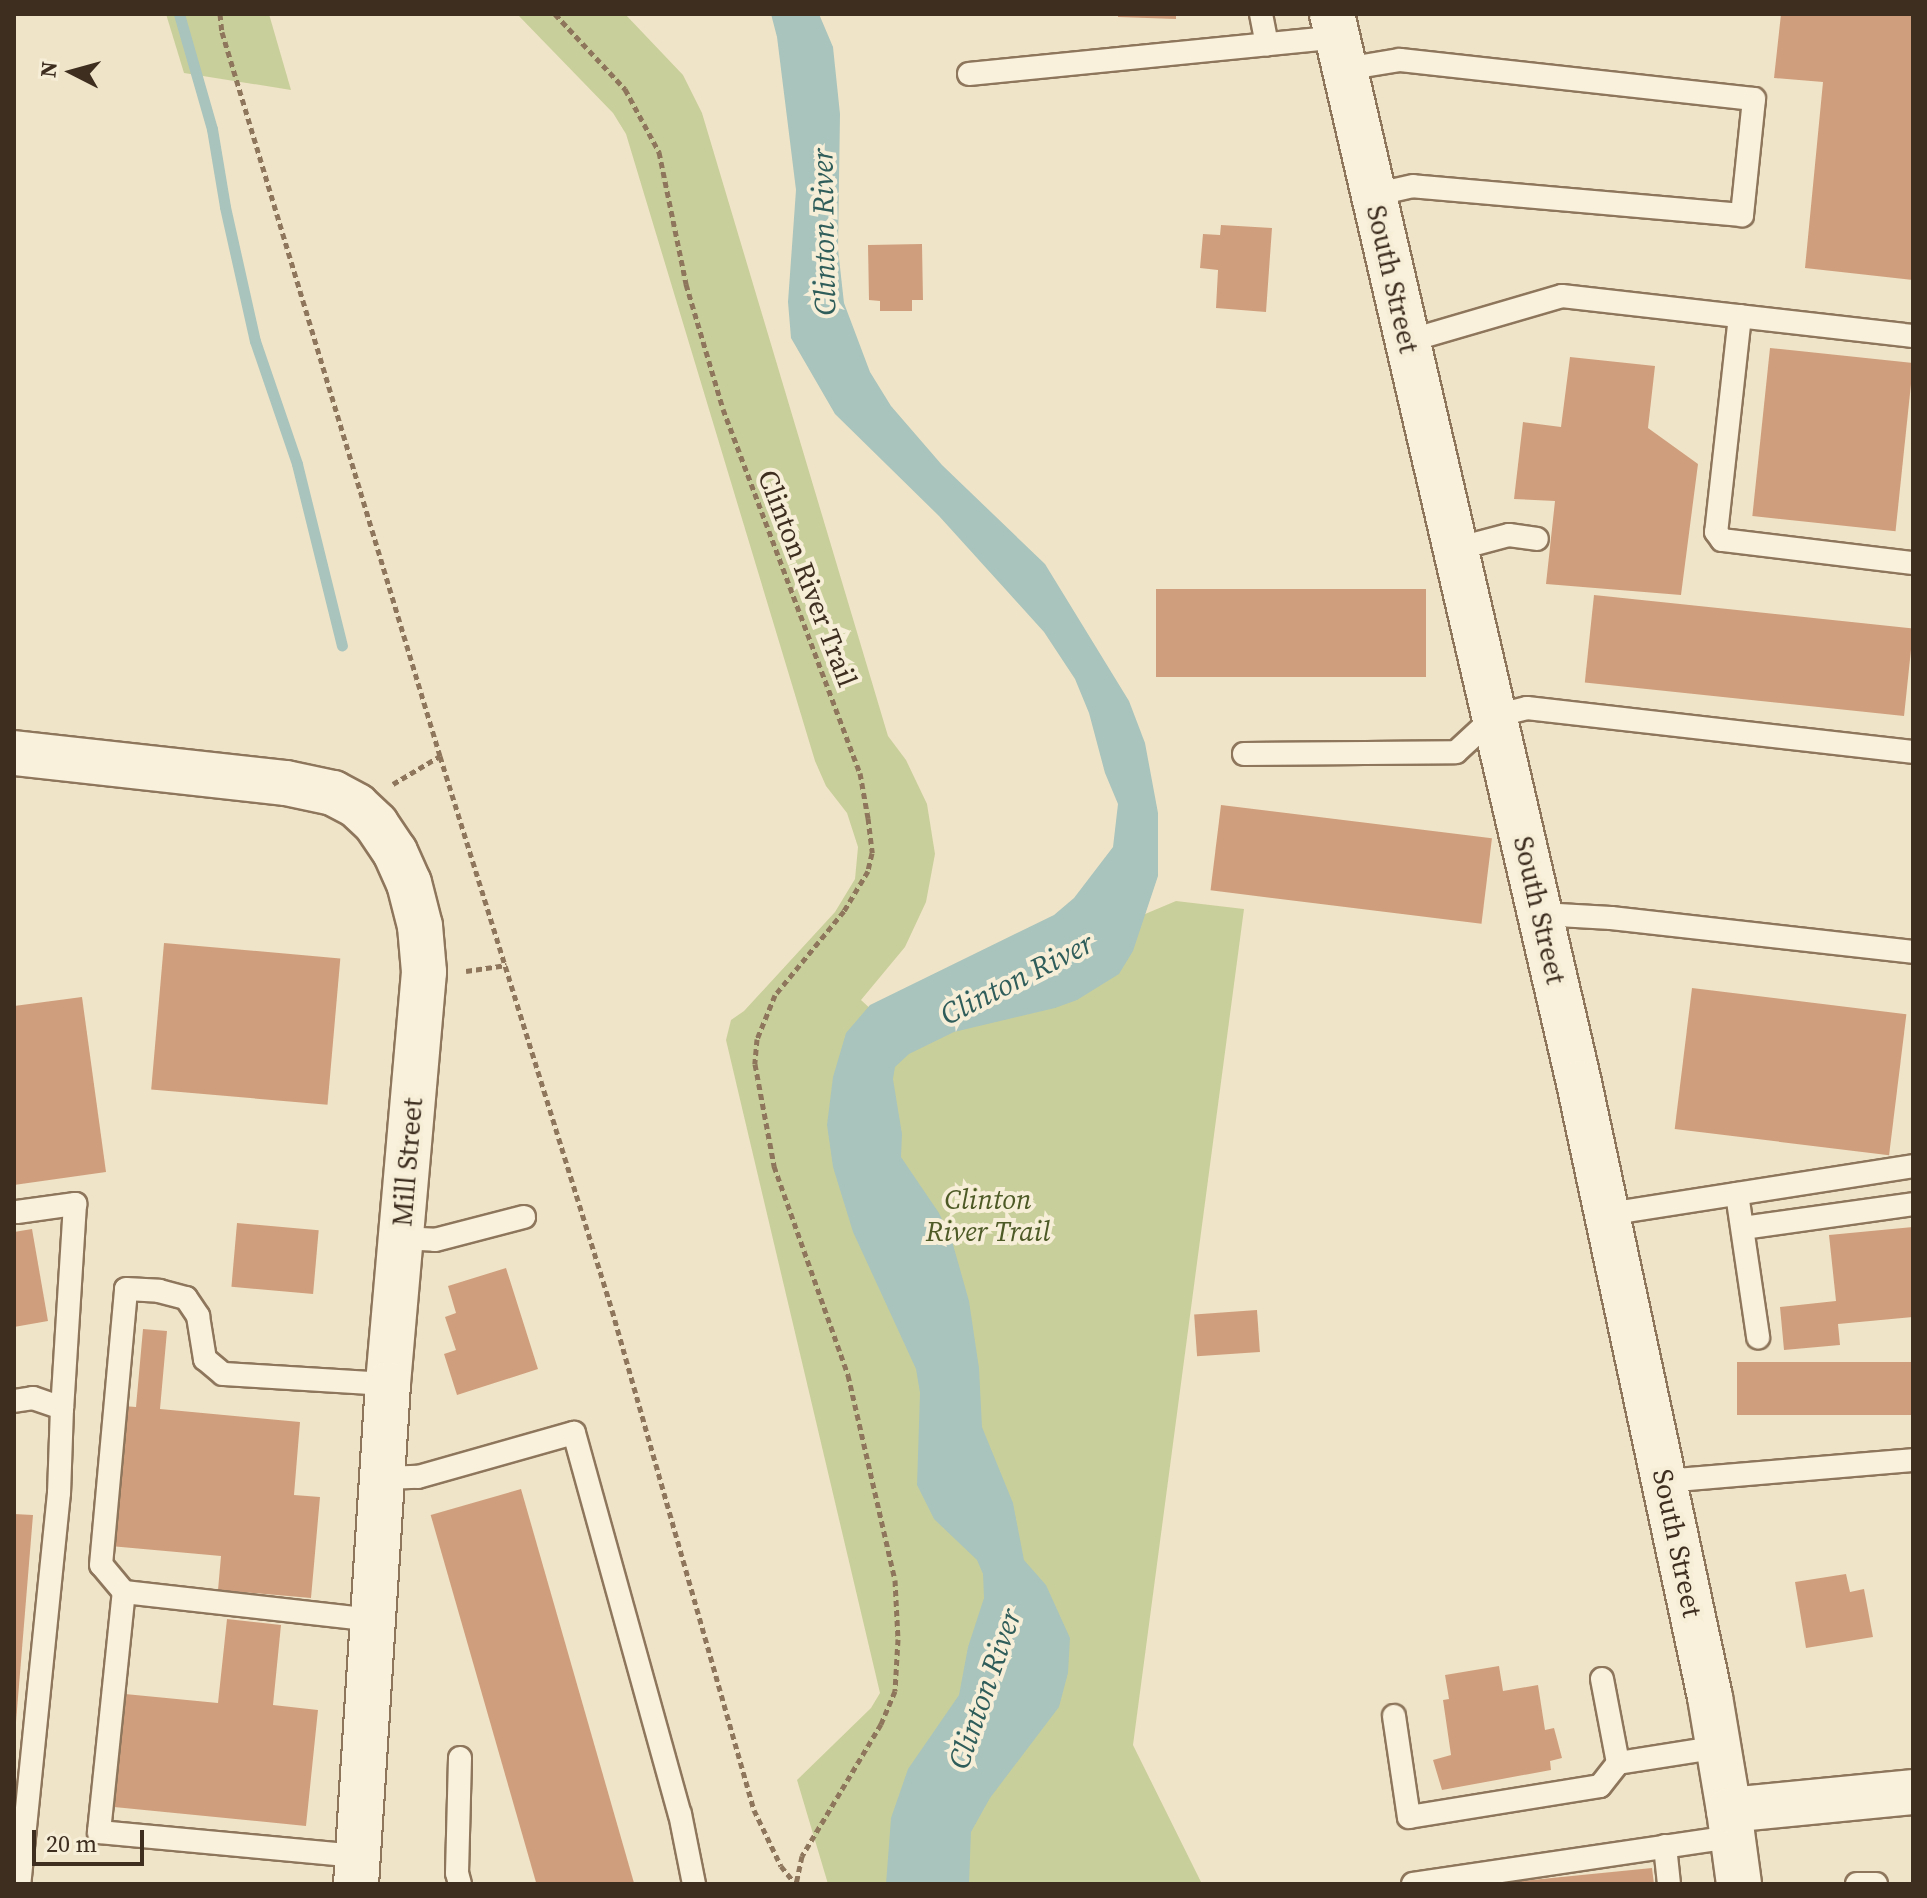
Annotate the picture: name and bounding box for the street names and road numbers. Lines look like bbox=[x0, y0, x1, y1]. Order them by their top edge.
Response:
street label: South Street bbox=[1360, 202, 1426, 356]
street label: Clinton River Trail bbox=[751, 465, 865, 691]
street label: South Street bbox=[1507, 833, 1573, 987]
street label: Mill Street bbox=[385, 1096, 429, 1228]
street label: South Street bbox=[1646, 1466, 1710, 1620]

